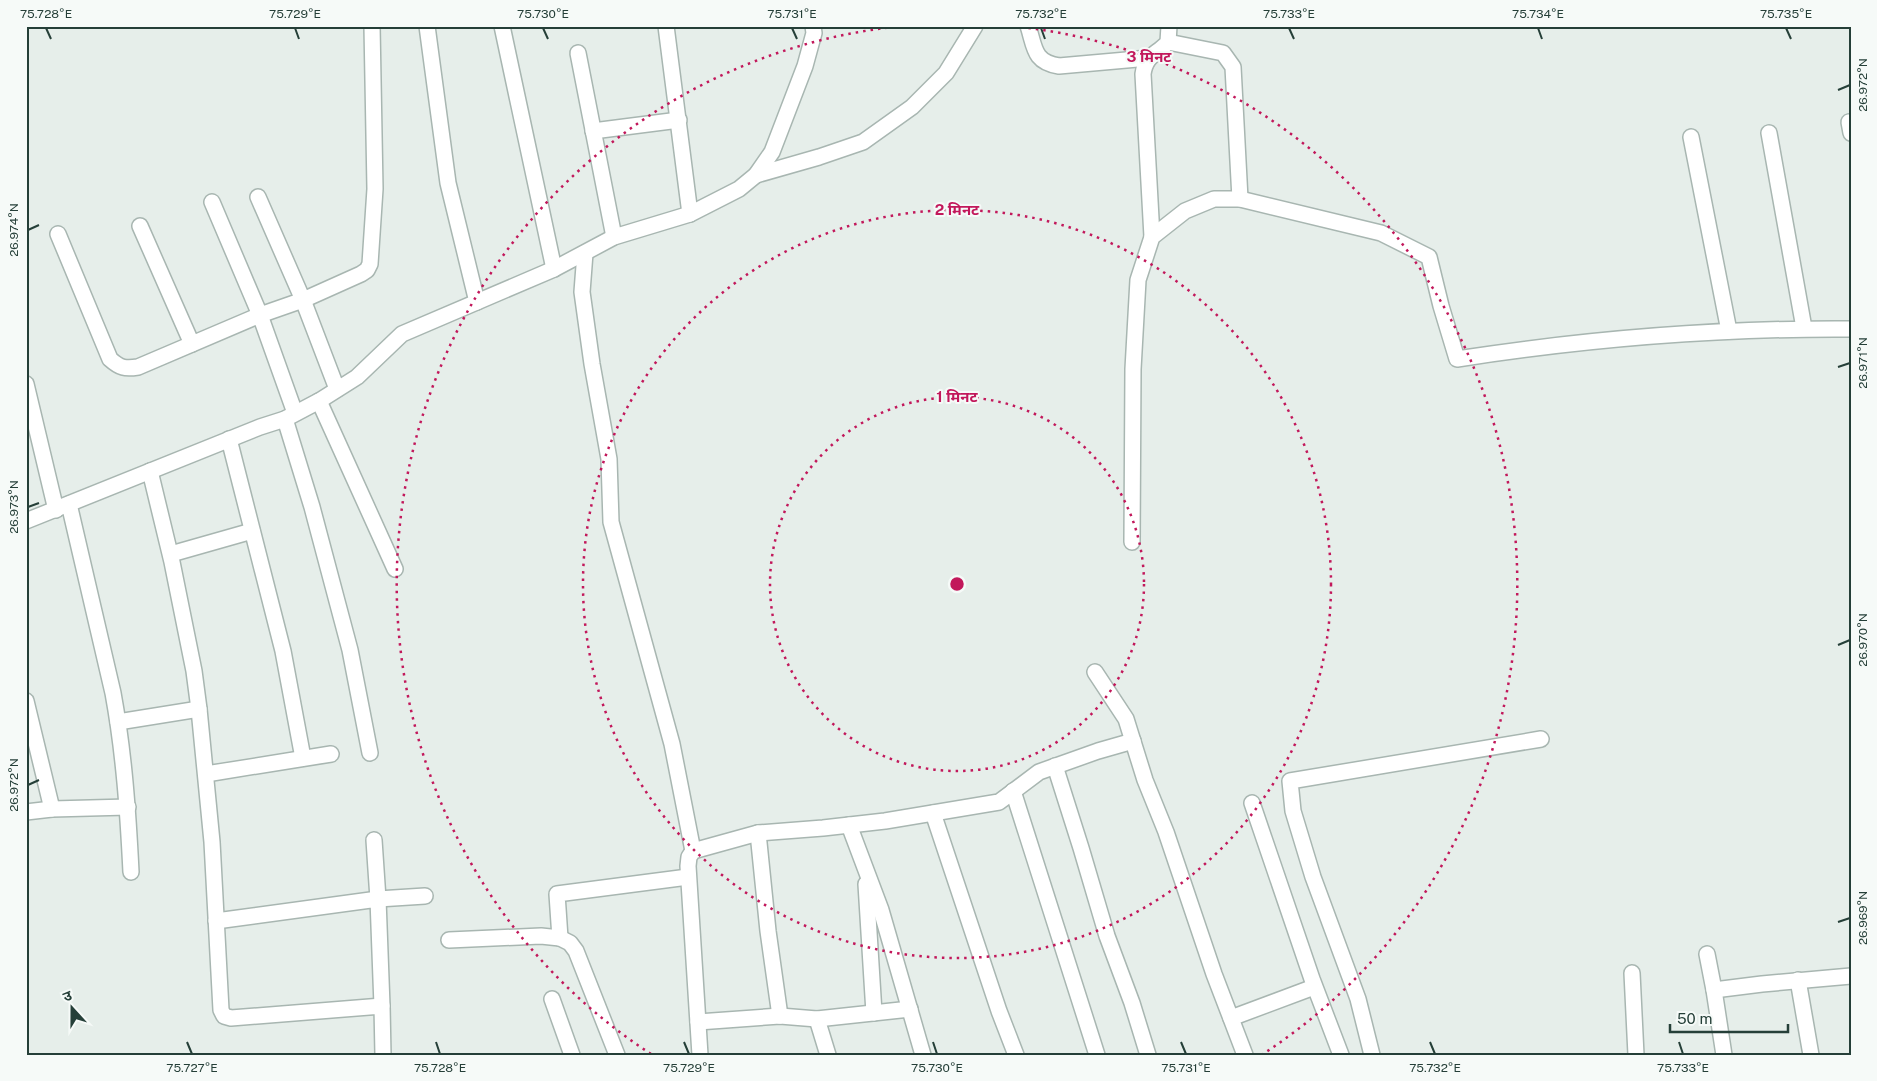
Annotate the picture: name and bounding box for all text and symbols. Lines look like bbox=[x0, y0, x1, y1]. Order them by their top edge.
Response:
text: 75.728°E bbox=[20, 7, 72, 21]
text: 75.729°E bbox=[269, 7, 321, 21]
text: 75.730°E bbox=[517, 7, 569, 21]
text: 75.731°E bbox=[767, 7, 817, 21]
text: 75.732°E bbox=[1015, 7, 1067, 21]
text: 75.733°E bbox=[1263, 7, 1315, 21]
text: 75.734°E bbox=[1512, 7, 1564, 21]
text: 75.735°E bbox=[1760, 7, 1812, 21]
text: 3 मिनट bbox=[1127, 48, 1172, 65]
text: 26.972°N bbox=[1856, 58, 1870, 112]
text: 2 मिनट bbox=[935, 201, 980, 218]
text: 26.974°N bbox=[7, 203, 21, 257]
text: 26.971°N bbox=[1856, 337, 1870, 389]
text: 1 मिनट bbox=[936, 388, 979, 405]
text: 26.973°N bbox=[7, 480, 21, 534]
centre of rings bbox=[948, 575, 966, 593]
text: 26.970°N bbox=[1856, 613, 1870, 667]
text: 26.972°N bbox=[7, 758, 21, 812]
text: 26.969°N bbox=[1856, 891, 1870, 945]
north arrow bbox=[48, 984, 98, 1034]
text: उ bbox=[61, 987, 75, 1005]
scale bar bbox=[1670, 1001, 1787, 1033]
text: 50 m bbox=[1677, 1010, 1712, 1027]
text: 75.727°E bbox=[166, 1061, 218, 1075]
text: 75.728°E bbox=[414, 1061, 466, 1075]
text: 75.729°E bbox=[663, 1061, 715, 1075]
text: 75.730°E bbox=[911, 1061, 963, 1075]
text: 75.731°E bbox=[1161, 1061, 1211, 1075]
text: 75.732°E bbox=[1409, 1061, 1461, 1075]
text: 75.733°E bbox=[1657, 1061, 1709, 1075]

